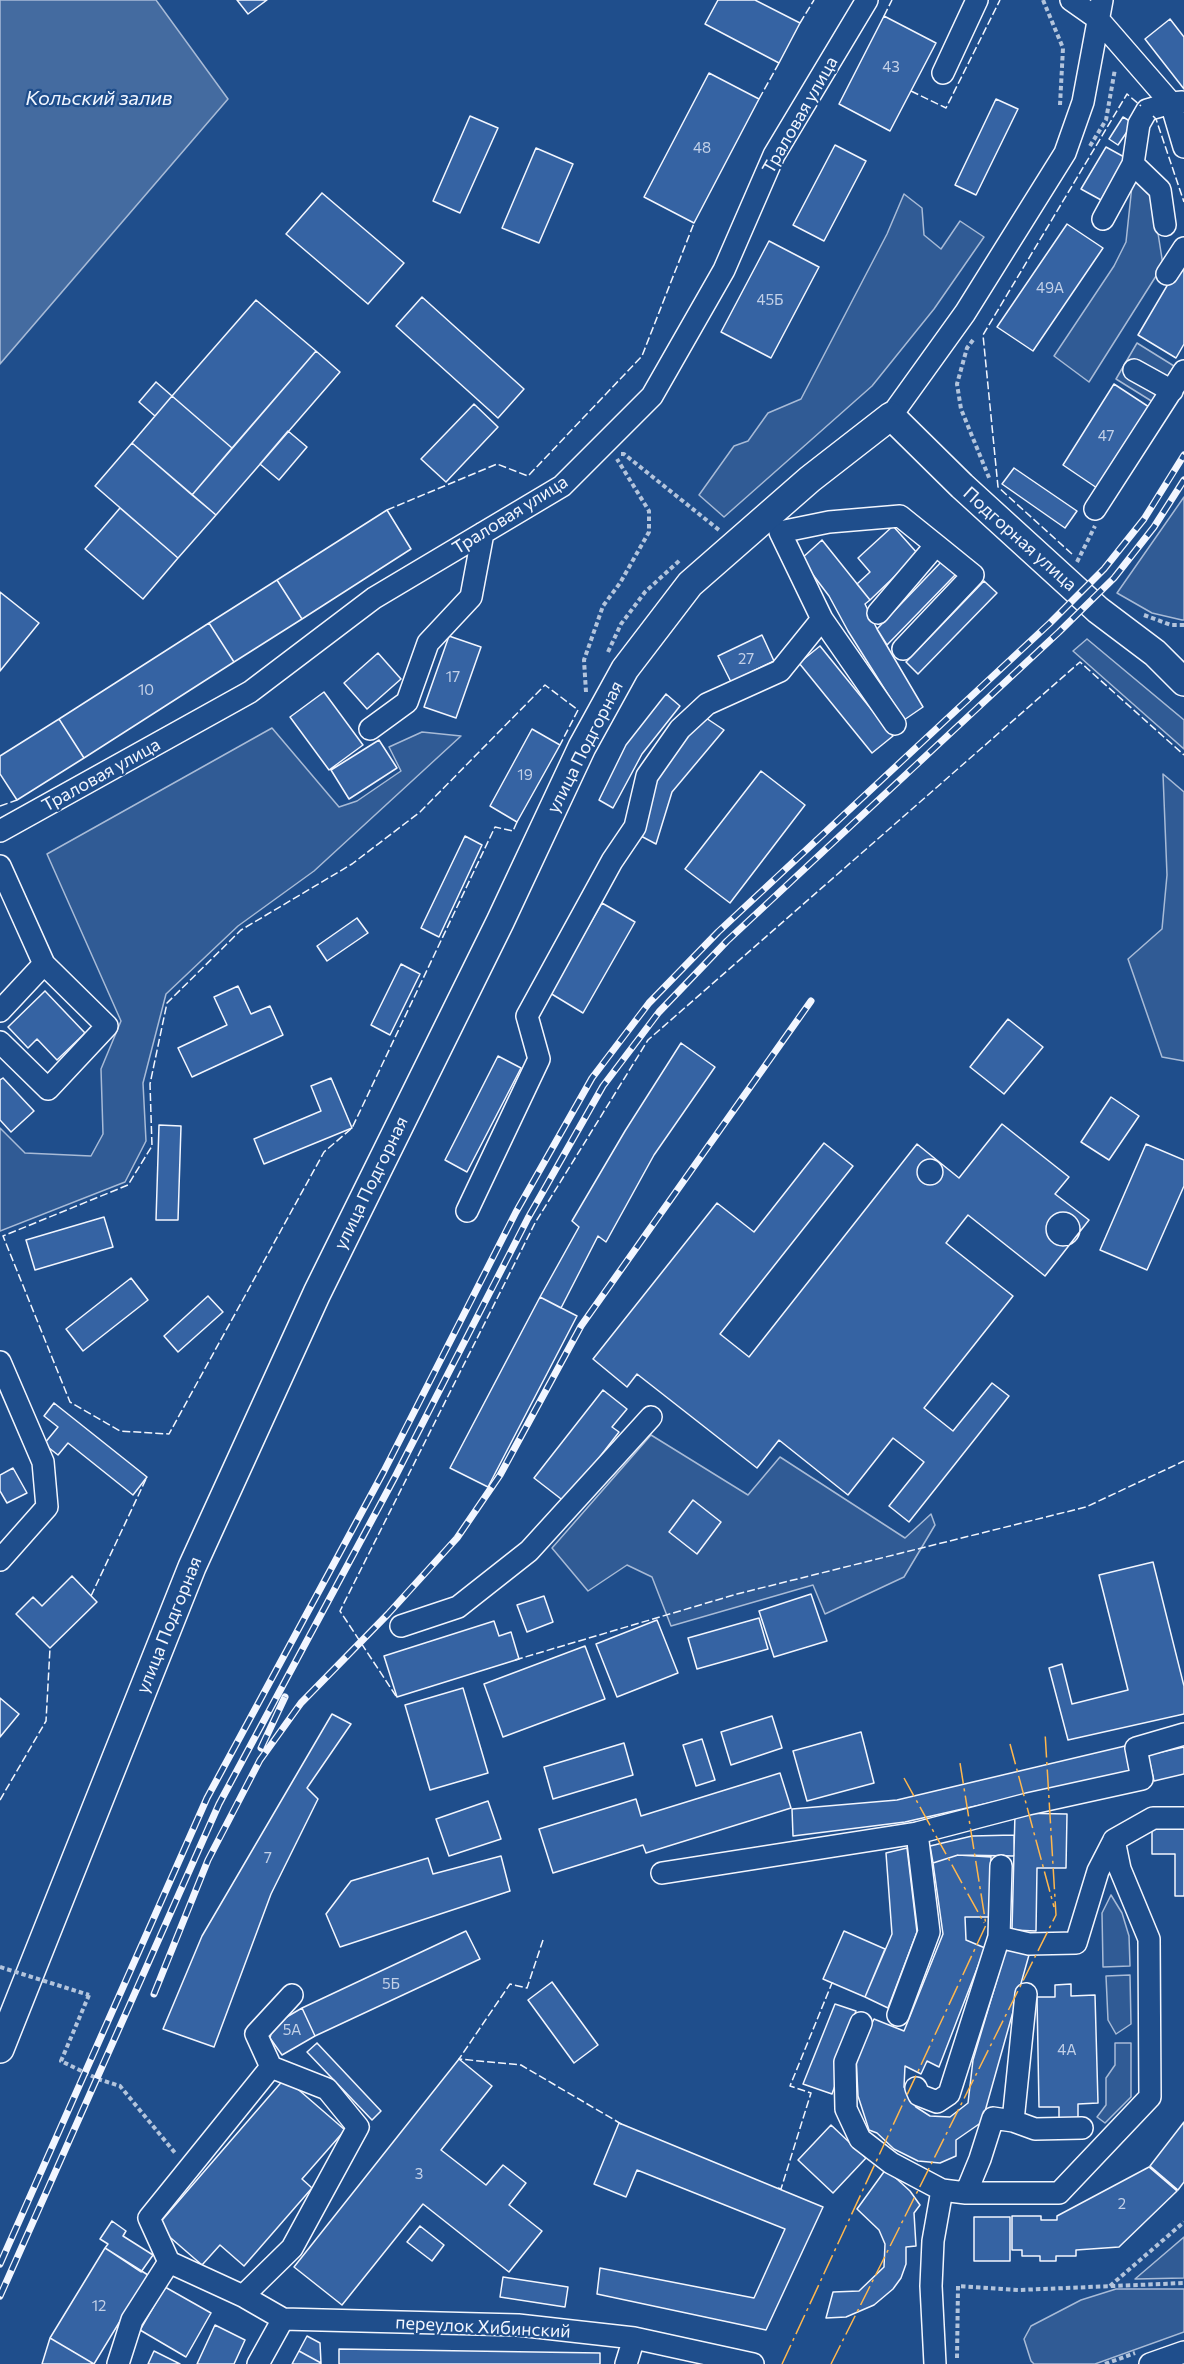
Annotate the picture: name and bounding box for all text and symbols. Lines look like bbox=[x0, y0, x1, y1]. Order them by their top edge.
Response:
street label: Траловая улица bbox=[758, 52, 842, 178]
house number: 43 bbox=[882, 58, 900, 76]
water label: Кольский залив bbox=[25, 86, 173, 110]
house number: 48 bbox=[693, 139, 711, 157]
house number: 49А bbox=[1036, 279, 1064, 297]
house number: 45Б bbox=[756, 291, 784, 309]
house number: 47 bbox=[1098, 427, 1114, 445]
street label: Траловая улица bbox=[448, 471, 572, 559]
street label: Подгорная улица bbox=[959, 482, 1081, 596]
house number: 27 bbox=[738, 650, 754, 668]
house number: 17 bbox=[446, 668, 460, 686]
street label: улица Подгорная bbox=[542, 677, 628, 817]
house number: 10 bbox=[138, 681, 154, 699]
street label: Траловая улица bbox=[38, 734, 164, 816]
house number: 19 bbox=[517, 766, 533, 784]
street label: улица Подгорная bbox=[329, 1113, 413, 1253]
street label: улица Подгорная bbox=[132, 1554, 206, 1696]
house number: 7 bbox=[264, 1849, 272, 1867]
house number: 5Б bbox=[382, 1975, 400, 1993]
house number: 5А bbox=[283, 2021, 301, 2039]
house number: 4А bbox=[1057, 2041, 1077, 2059]
house number: 3 bbox=[415, 2165, 423, 2183]
house number: 2 bbox=[1118, 2195, 1126, 2213]
house number: 12 bbox=[92, 2297, 106, 2315]
street label: переулок Хибинский bbox=[395, 2312, 571, 2342]

